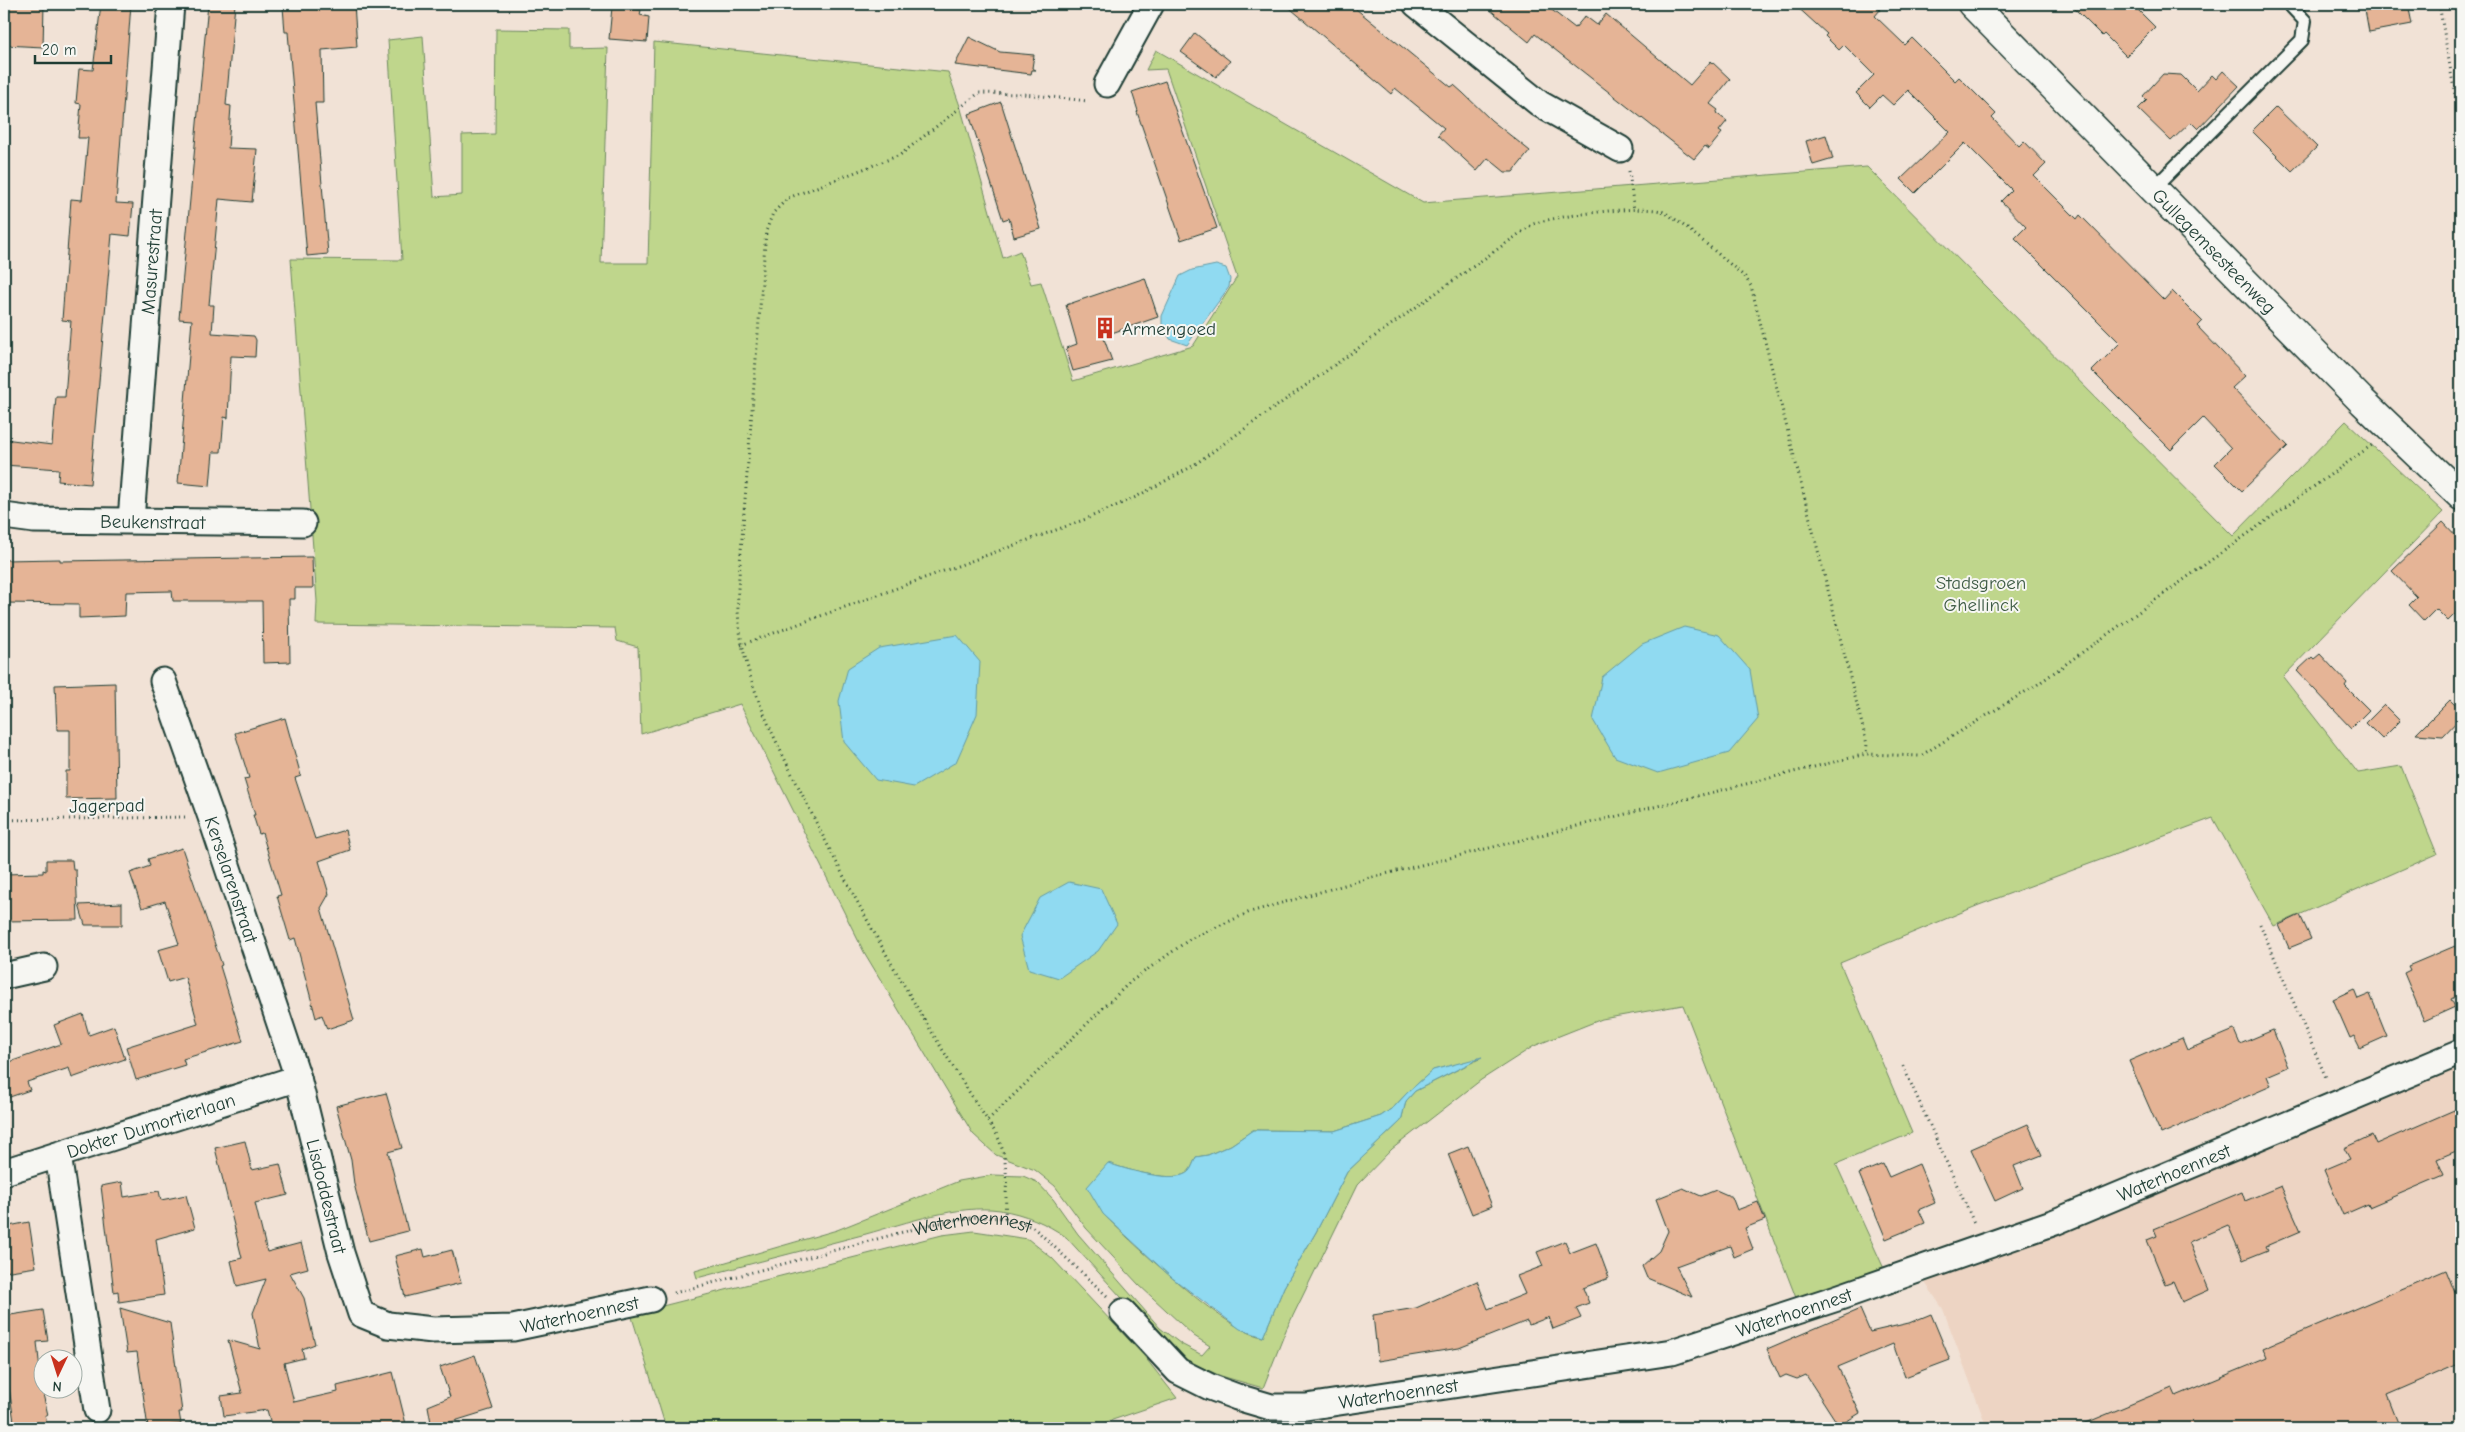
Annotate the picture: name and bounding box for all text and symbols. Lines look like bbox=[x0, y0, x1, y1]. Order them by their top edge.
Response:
scale bar bbox=[35, 32, 111, 64]
text: 20 m bbox=[42, 41, 76, 59]
street label: Gullegemsesteenweg bbox=[2147, 184, 2280, 319]
street label: Masurestraat bbox=[137, 208, 167, 315]
building icon: Armengoed bbox=[1092, 315, 1118, 341]
place label: Armengoed bbox=[1122, 318, 1216, 340]
street label: Beukenstraat bbox=[100, 511, 206, 534]
park label: Stadsgroen Ghellinck bbox=[1936, 572, 2026, 616]
street label: Jagerpad bbox=[69, 794, 145, 818]
street label: Kerselarenstraat bbox=[200, 814, 262, 946]
street label: Dokter Dumortierlaan bbox=[64, 1089, 238, 1163]
street label: Lisdoddestraat bbox=[301, 1137, 351, 1256]
street label: Waterhoennest bbox=[2114, 1140, 2235, 1207]
street label: Waterhoennest bbox=[911, 1207, 1035, 1241]
street label: Waterhoennest bbox=[1733, 1283, 1856, 1342]
street label: Waterhoennest bbox=[518, 1292, 641, 1338]
north arrow bbox=[32, 1350, 82, 1400]
street label: Waterhoennest bbox=[1337, 1374, 1460, 1414]
text: N bbox=[52, 1378, 62, 1395]

